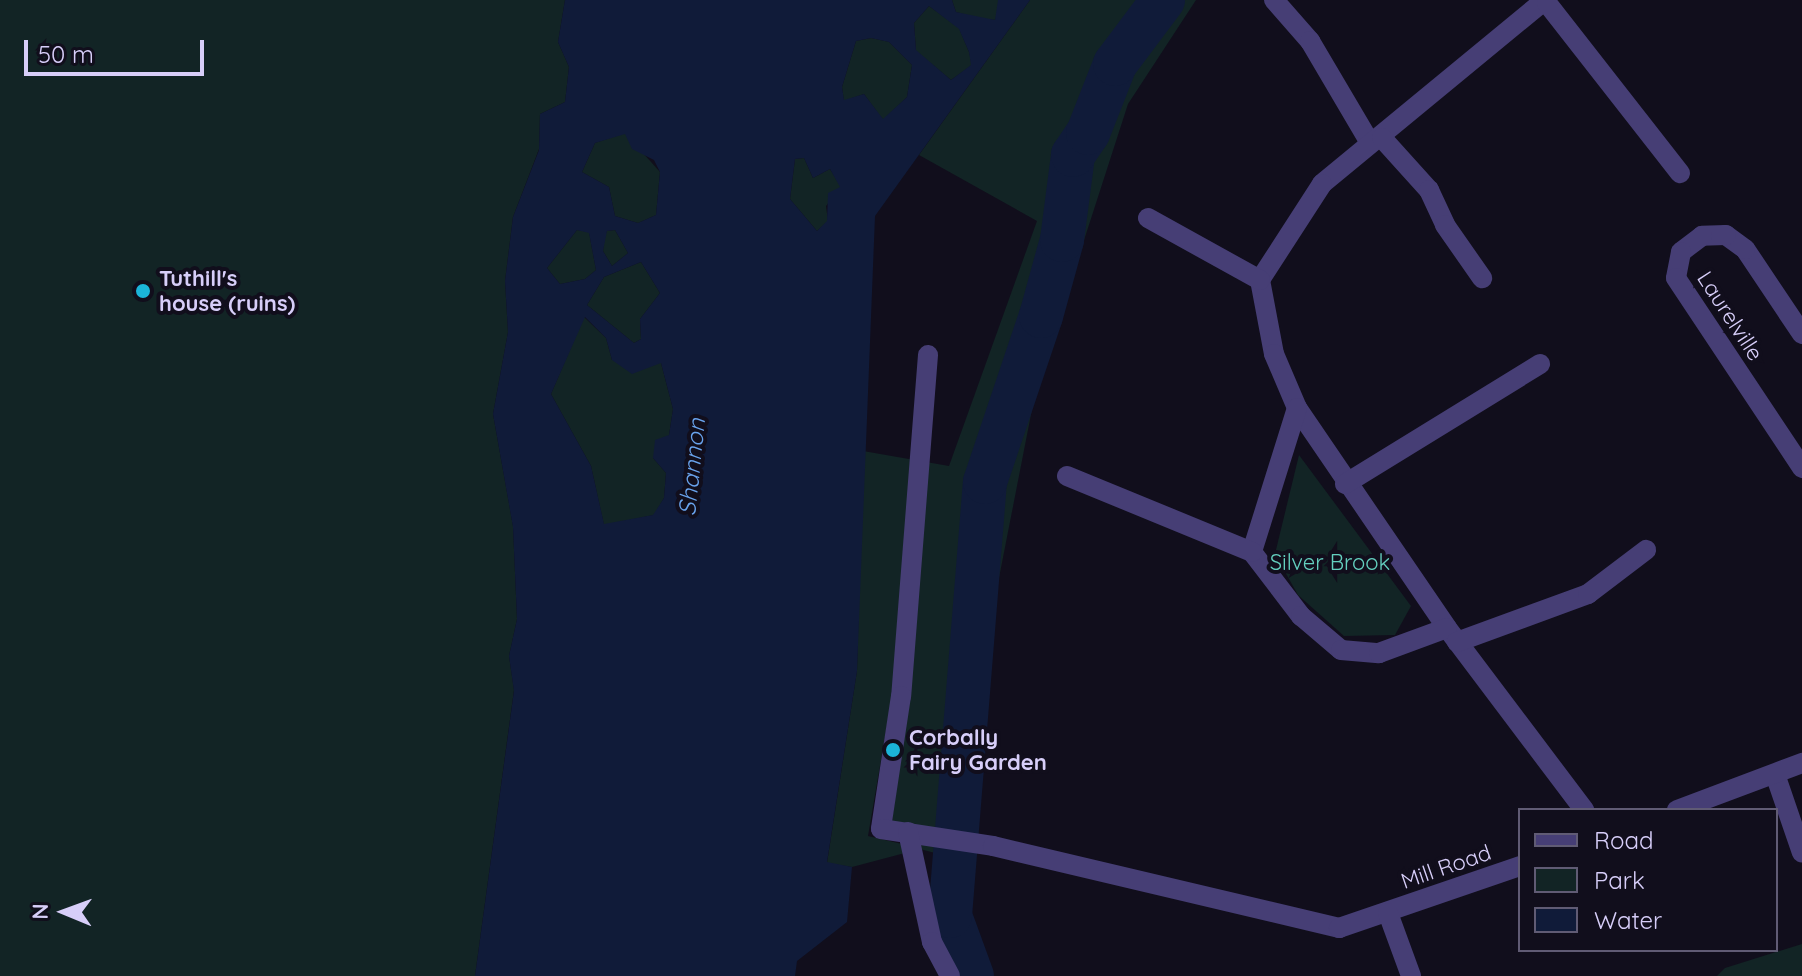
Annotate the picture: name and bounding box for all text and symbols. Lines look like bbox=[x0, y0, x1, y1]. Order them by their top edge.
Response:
scale bar bbox=[28, 24, 208, 74]
text: 50 m bbox=[38, 39, 94, 69]
place label: Tuthill's house (ruins) bbox=[159, 265, 295, 316]
street label: Laurelville bbox=[1691, 266, 1769, 366]
marker: Tuthill's house (ruins) bbox=[134, 282, 152, 300]
water label: Shannon bbox=[673, 417, 711, 517]
park label: Silver Brook bbox=[1270, 550, 1390, 576]
place label: Corbally Fairy Garden bbox=[909, 724, 1047, 776]
marker: Corbally Fairy Garden bbox=[884, 741, 902, 759]
legend bbox=[1518, 808, 1778, 952]
text: Road bbox=[1594, 825, 1654, 855]
street label: Mill Road bbox=[1397, 839, 1495, 895]
text: Park bbox=[1594, 865, 1645, 895]
north arrow bbox=[24, 872, 104, 952]
text: N bbox=[26, 903, 54, 920]
text: Water bbox=[1594, 905, 1662, 935]

